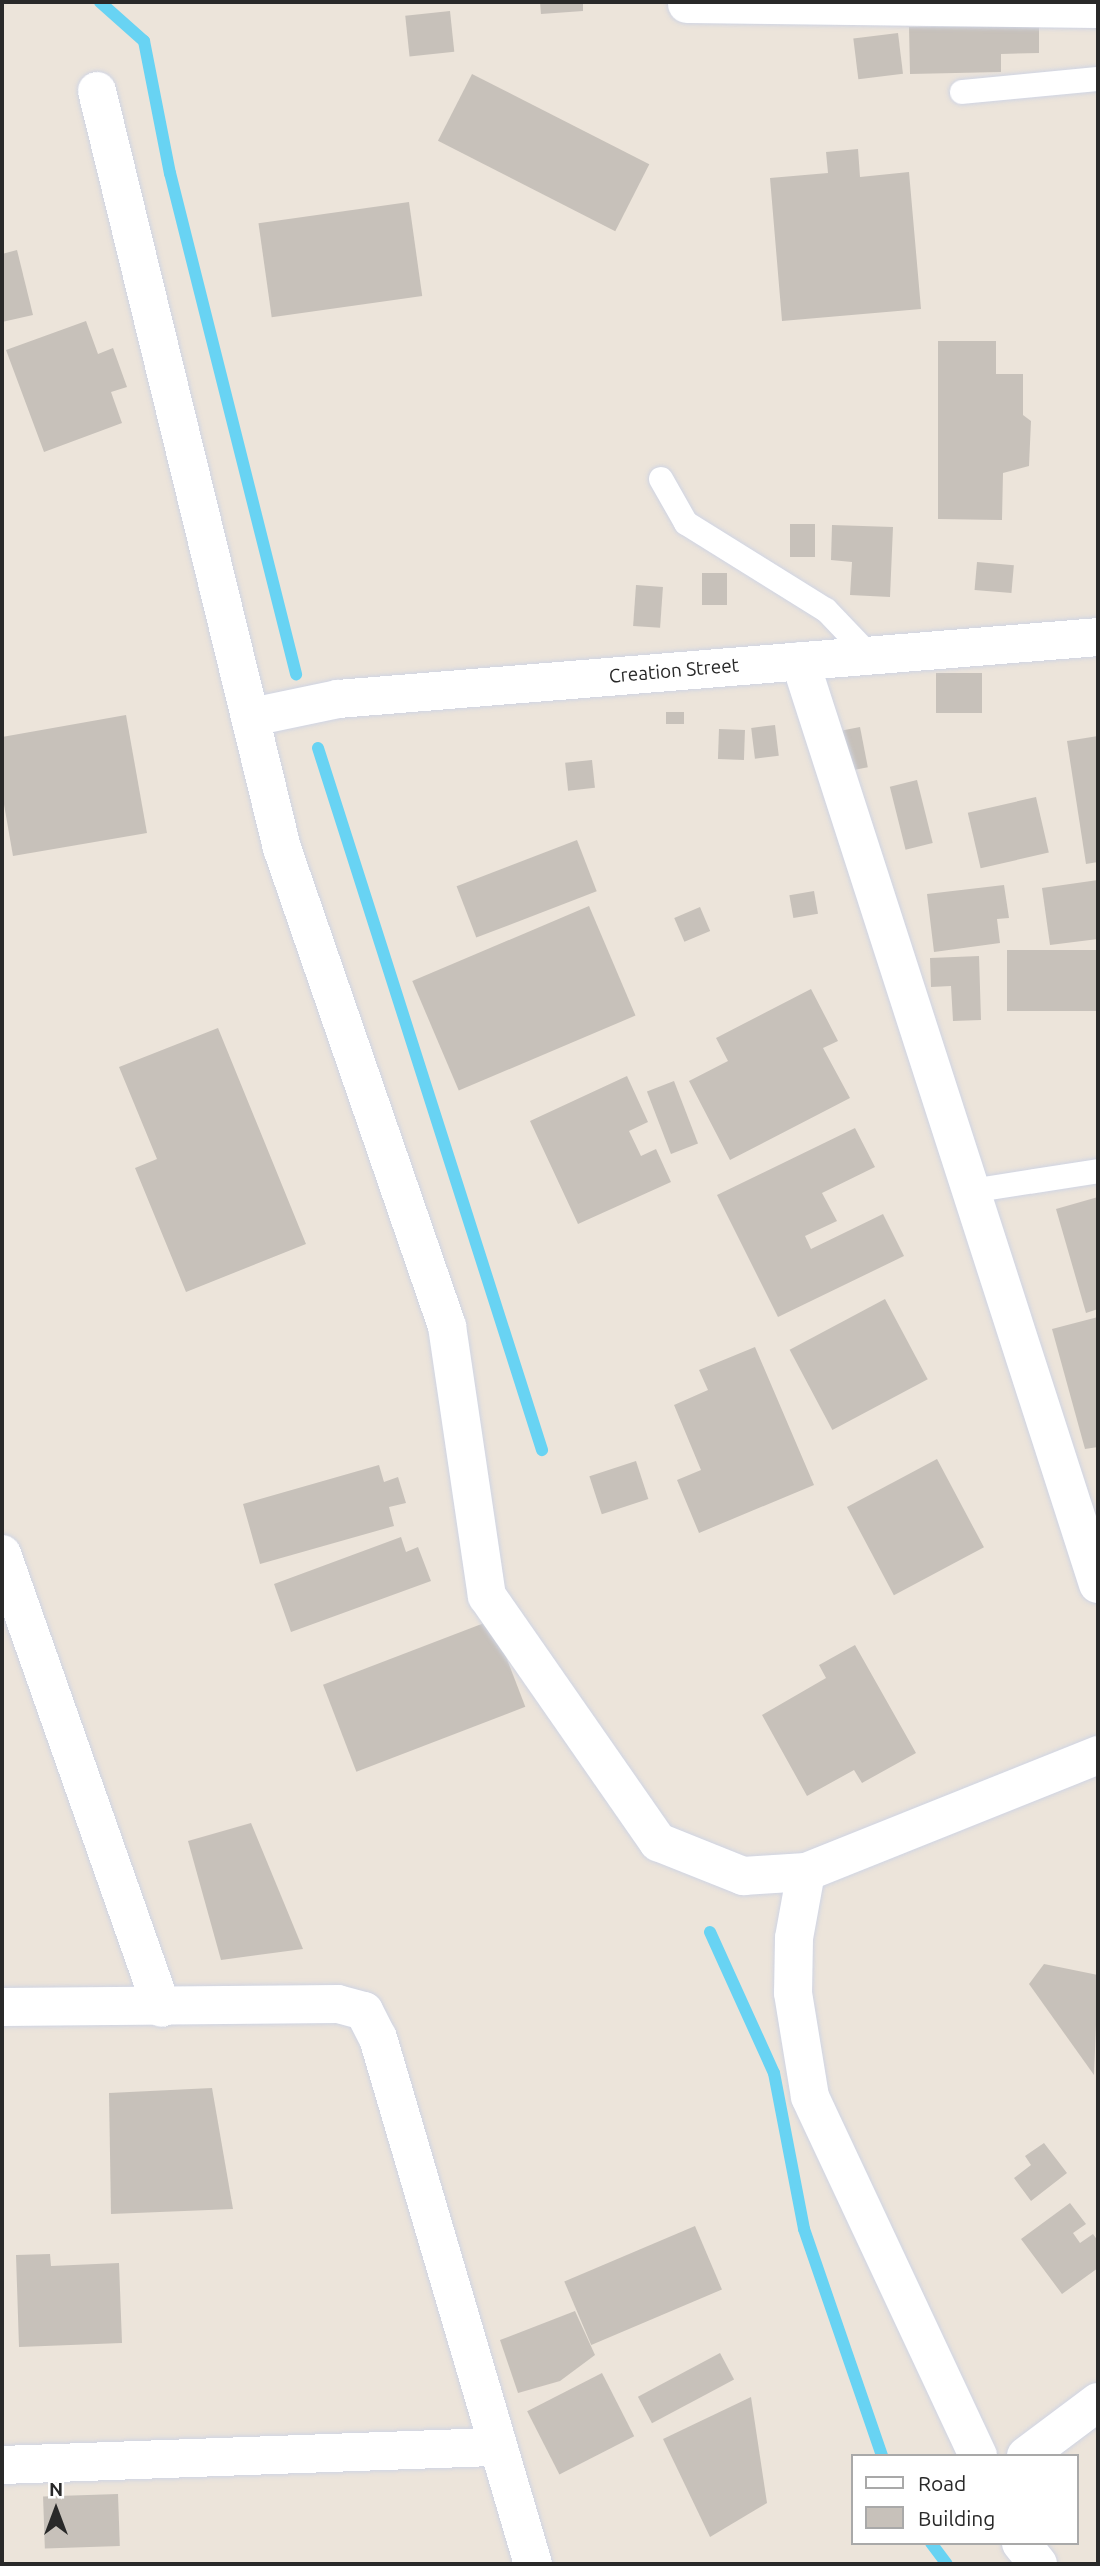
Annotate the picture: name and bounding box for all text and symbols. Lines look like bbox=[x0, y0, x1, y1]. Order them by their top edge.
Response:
street label: Creation Street bbox=[608, 654, 740, 688]
legend bbox=[852, 2454, 1079, 2545]
text: Road bbox=[918, 2471, 966, 2495]
north arrow bbox=[21, 2475, 91, 2545]
text: N bbox=[49, 2478, 63, 2500]
text: Building bbox=[918, 2506, 995, 2530]

